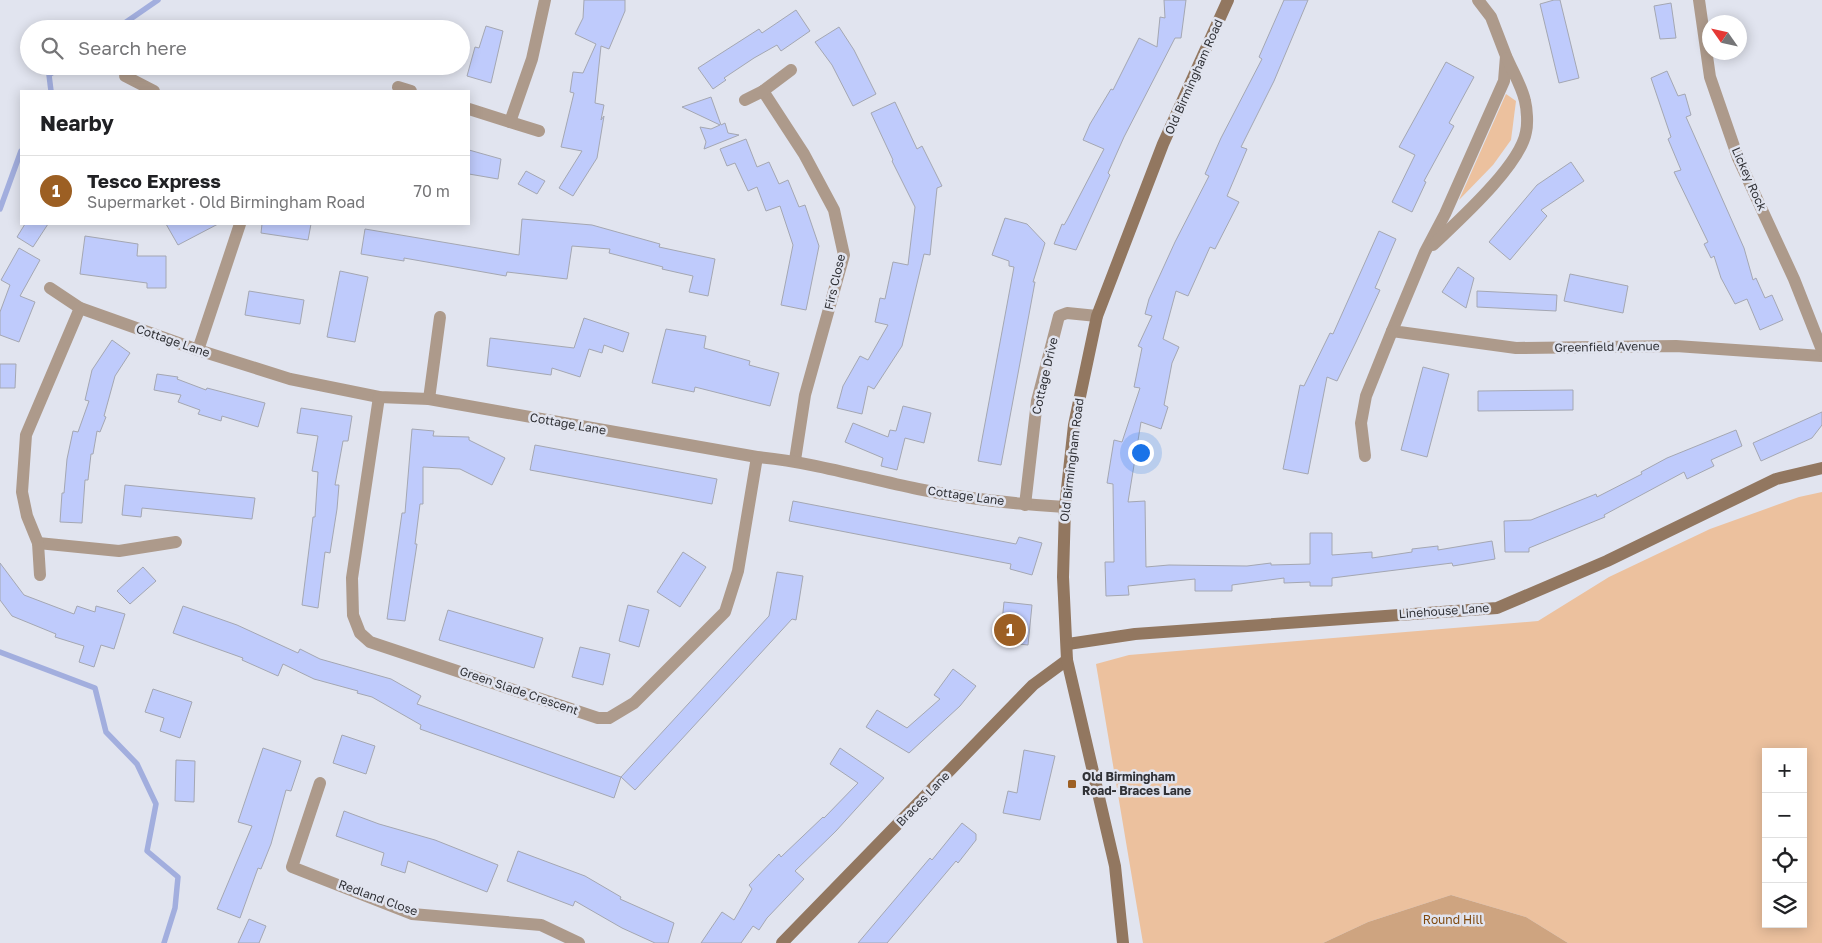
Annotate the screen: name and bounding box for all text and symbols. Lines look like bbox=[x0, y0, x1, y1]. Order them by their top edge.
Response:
north arrow bbox=[1702, 15, 1747, 60]
street label: Old Birmingham Road bbox=[1161, 17, 1226, 137]
search box bbox=[20, 20, 470, 75]
icon: search bbox=[38, 34, 66, 62]
text: Search here bbox=[78, 36, 187, 59]
text: Nearby bbox=[40, 110, 114, 136]
street label: Lickey Rock bbox=[1729, 145, 1770, 213]
text: Tesco Express bbox=[87, 169, 221, 192]
text: 1 bbox=[52, 181, 60, 201]
text: 70 m bbox=[413, 181, 450, 201]
text: Supermarket · Old Birmingham Road bbox=[87, 192, 365, 212]
street label: Firs Close bbox=[821, 252, 848, 311]
street label: Cottage Lane bbox=[134, 321, 212, 360]
street label: Cottage Drive bbox=[1028, 336, 1061, 416]
street label: Greenfield Avenue bbox=[1554, 338, 1660, 355]
street label: Old Birmingham Road bbox=[1056, 397, 1087, 523]
street label: Cottage Lane bbox=[529, 409, 607, 438]
your location bbox=[1128, 440, 1154, 466]
street label: Cottage Lane bbox=[927, 483, 1005, 508]
street label: Linehouse Lane bbox=[1398, 600, 1490, 621]
pin: 1 bbox=[994, 611, 1026, 649]
street label: Green Slade Crescent bbox=[458, 663, 581, 718]
map controls bbox=[1762, 748, 1807, 928]
button: + bbox=[1762, 748, 1807, 793]
street label: Braces Lane bbox=[893, 768, 952, 829]
place label: Old Birmingham Road- Braces Lane bbox=[1082, 769, 1191, 798]
marker: Old Birmingham Road- Braces Lane bbox=[1066, 778, 1078, 790]
button: − bbox=[1762, 793, 1807, 838]
button: locate bbox=[1762, 838, 1807, 883]
street label: Redland Close bbox=[337, 876, 420, 919]
button: layers bbox=[1762, 883, 1807, 928]
park label: Round Hill bbox=[1423, 912, 1483, 927]

